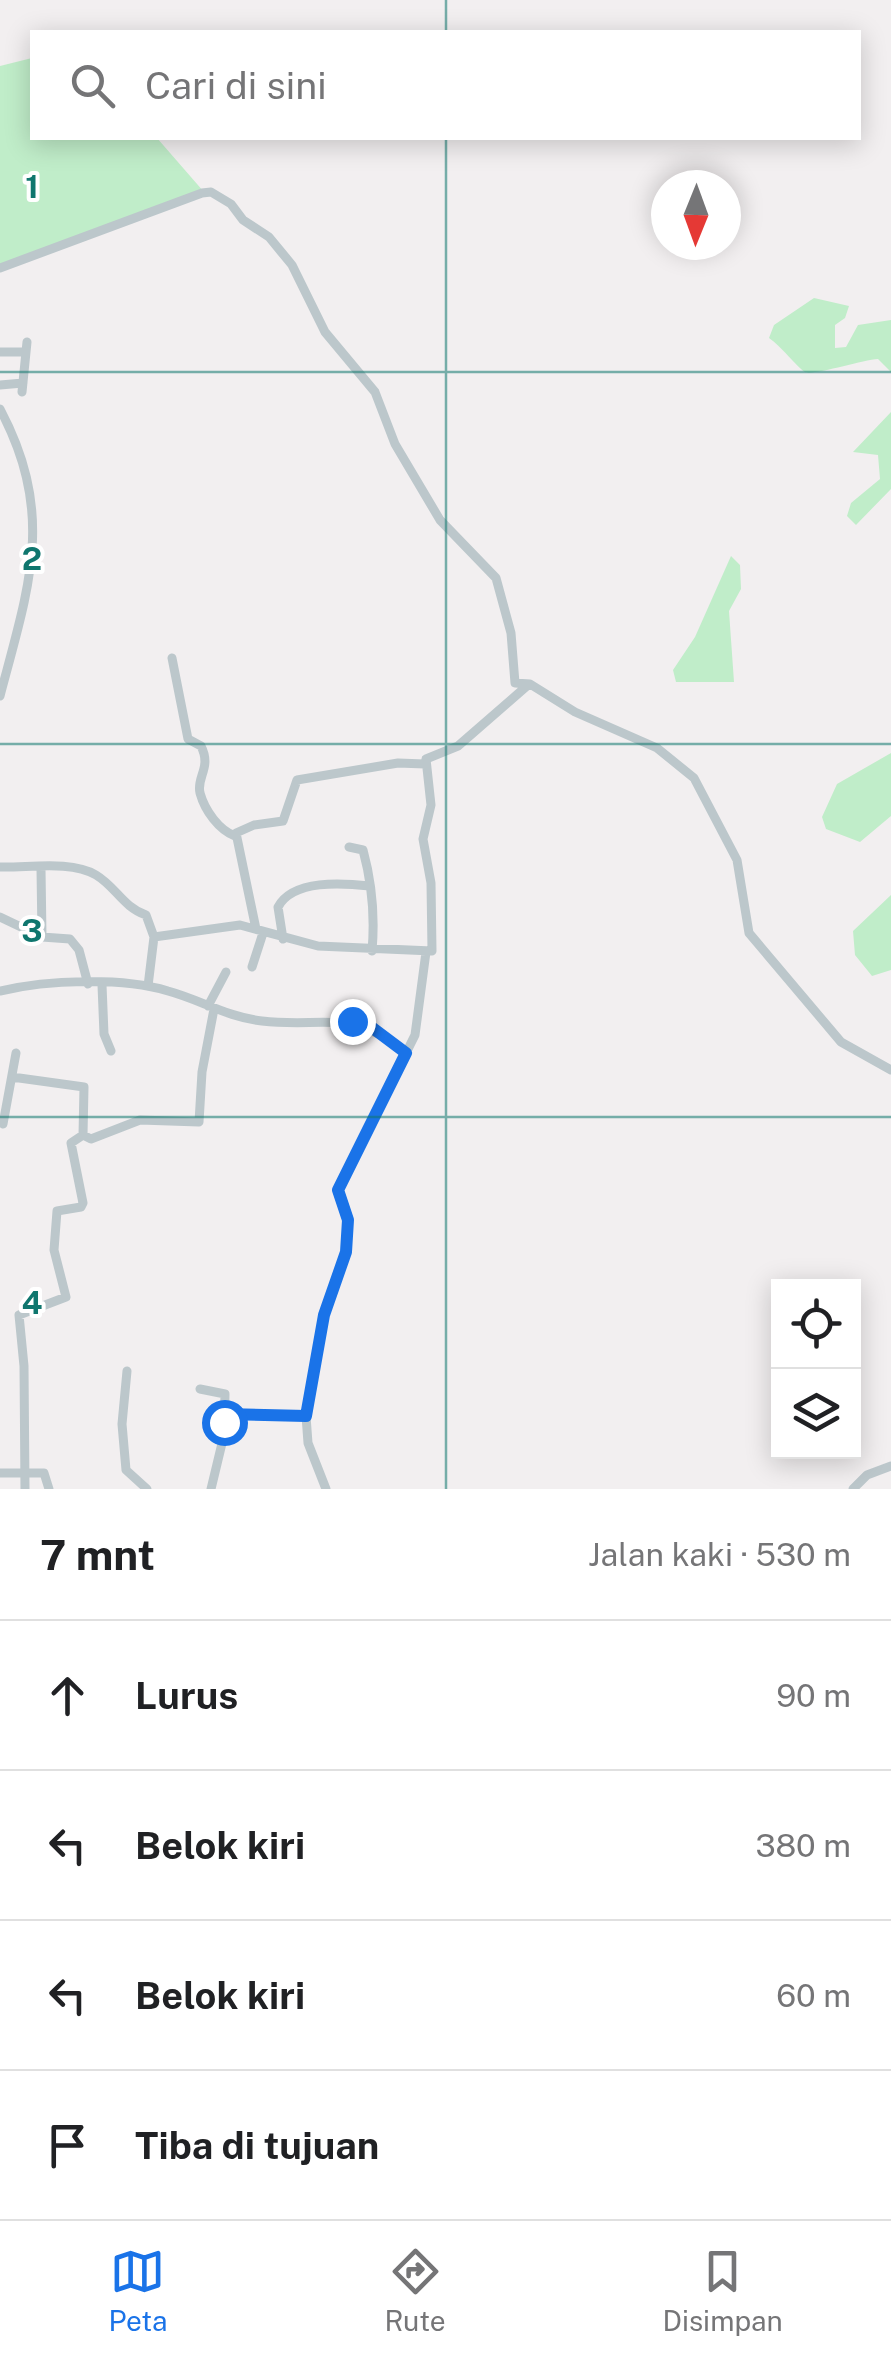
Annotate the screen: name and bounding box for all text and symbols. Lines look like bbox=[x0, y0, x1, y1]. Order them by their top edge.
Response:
search box bbox=[30, 30, 861, 140]
icon: search bbox=[65, 58, 120, 113]
text: Cari di sini bbox=[145, 63, 327, 108]
text: 1 bbox=[25, 168, 39, 205]
north arrow bbox=[651, 170, 741, 260]
text: 2 bbox=[22, 540, 42, 577]
text: 3 bbox=[21, 912, 43, 949]
route end bbox=[330, 999, 376, 1045]
map controls bbox=[771, 1279, 861, 1459]
button: locate bbox=[771, 1279, 861, 1369]
text: 4 bbox=[22, 1284, 43, 1321]
button: layers bbox=[771, 1369, 861, 1459]
route start bbox=[202, 1400, 248, 1446]
text: 7 mnt bbox=[40, 1530, 155, 1579]
text: Jalan kaki · 530 m bbox=[588, 1536, 851, 1573]
icon: ahead bbox=[40, 1668, 95, 1723]
text: Lurus bbox=[135, 1673, 238, 1718]
text: 90 m bbox=[776, 1677, 851, 1714]
icon: left bbox=[40, 1818, 95, 1873]
text: Belok kiri bbox=[135, 1823, 305, 1868]
text: 380 m bbox=[755, 1827, 851, 1864]
icon: left bbox=[40, 1968, 95, 2023]
text: Belok kiri bbox=[135, 1973, 305, 2018]
text: 60 m bbox=[776, 1977, 851, 2014]
icon: arrive bbox=[40, 2118, 95, 2173]
text: Tiba di tujuan bbox=[135, 2123, 379, 2168]
tab: Peta bbox=[108, 2244, 168, 2337]
tab: Rute bbox=[384, 2244, 446, 2337]
tab: Disimpan bbox=[663, 2244, 783, 2337]

